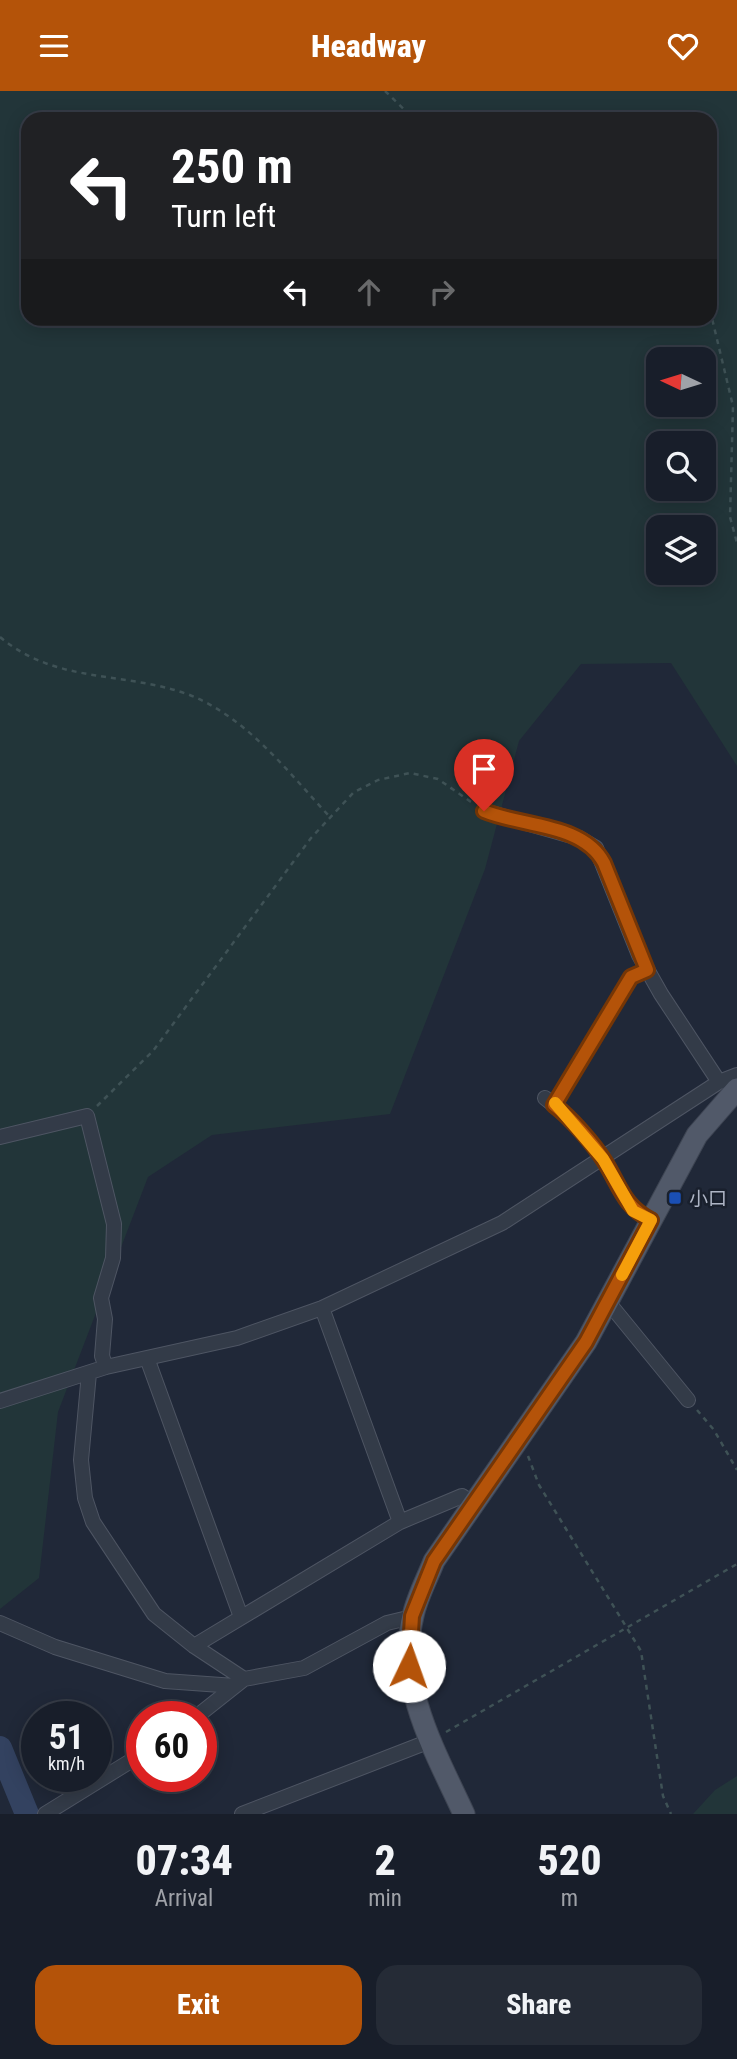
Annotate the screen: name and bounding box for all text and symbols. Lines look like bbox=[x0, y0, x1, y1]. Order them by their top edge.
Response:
icon: menu bbox=[35, 27, 73, 65]
text: Headway bbox=[311, 27, 426, 65]
icon: heart bbox=[664, 27, 702, 65]
text: 250 m bbox=[171, 138, 293, 195]
icon: left bbox=[56, 140, 147, 231]
text: Turn left bbox=[171, 197, 276, 235]
icon: left bbox=[277, 273, 315, 311]
icon: ahead bbox=[350, 273, 388, 311]
icon: right bbox=[423, 273, 461, 311]
north arrow bbox=[646, 347, 716, 417]
map controls bbox=[646, 347, 716, 585]
button: search bbox=[646, 431, 716, 501]
button: layers bbox=[646, 515, 716, 585]
pin bbox=[454, 739, 514, 811]
icon: arrive bbox=[465, 750, 503, 788]
place label: 小口 bbox=[689, 1187, 727, 1210]
marker: 小口 bbox=[667, 1190, 683, 1206]
position arrow bbox=[372, 1629, 446, 1703]
speed limit sign: 60 bbox=[126, 1701, 217, 1792]
text: 51 bbox=[49, 1717, 84, 1758]
text: km/h bbox=[48, 1753, 85, 1774]
text: 07:34 bbox=[135, 1836, 233, 1885]
text: 2 bbox=[374, 1836, 396, 1885]
text: 520 bbox=[537, 1836, 602, 1885]
text: Arrival bbox=[155, 1885, 213, 1912]
text: min bbox=[368, 1885, 402, 1912]
text: m bbox=[561, 1885, 578, 1912]
button: Exit bbox=[35, 1965, 362, 2045]
button: Share bbox=[376, 1965, 702, 2045]

